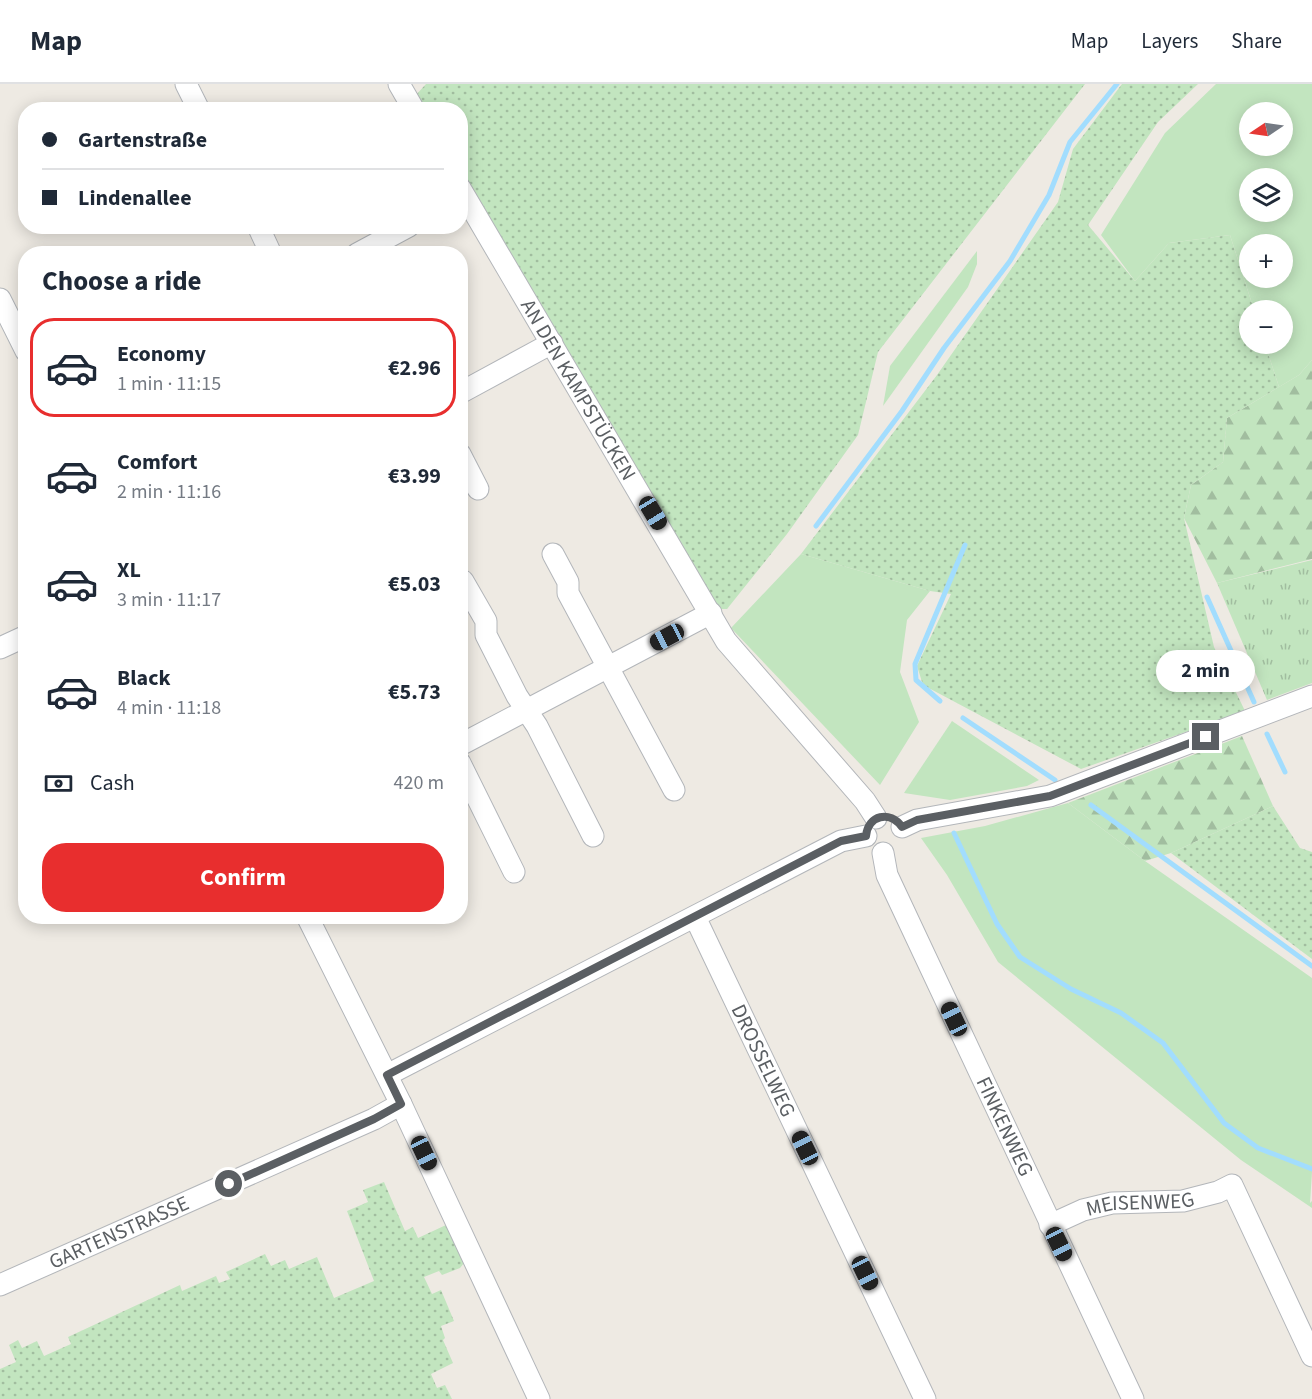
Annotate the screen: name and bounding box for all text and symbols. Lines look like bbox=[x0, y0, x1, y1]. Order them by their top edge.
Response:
text: Map bbox=[30, 21, 82, 61]
text: Map bbox=[1071, 26, 1108, 56]
text: Layers bbox=[1141, 26, 1198, 56]
text: Share bbox=[1231, 26, 1282, 56]
north arrow bbox=[1239, 102, 1293, 156]
map controls bbox=[1239, 102, 1293, 354]
text: Gartenstraße bbox=[78, 124, 207, 156]
button: layers bbox=[1239, 168, 1293, 222]
text: Lindenallee bbox=[78, 182, 192, 214]
button: + bbox=[1239, 234, 1293, 288]
text: Choose a ride bbox=[42, 262, 202, 301]
street label: AN DEN KAMPSTÜCKEN bbox=[513, 293, 644, 486]
button: − bbox=[1239, 300, 1293, 354]
text: Economy bbox=[117, 338, 206, 370]
icon: car bbox=[45, 341, 99, 395]
text: €2.96 bbox=[388, 352, 441, 384]
text: 1 min · 11:15 bbox=[117, 370, 221, 398]
text: Comfort bbox=[117, 446, 198, 478]
icon: car bbox=[45, 449, 99, 503]
text: €3.99 bbox=[388, 460, 441, 492]
text: 2 min · 11:16 bbox=[117, 478, 221, 506]
car bbox=[636, 493, 670, 533]
text: XL bbox=[117, 554, 141, 586]
icon: car bbox=[45, 557, 99, 611]
text: €5.03 bbox=[388, 568, 441, 600]
text: 3 min · 11:17 bbox=[117, 586, 221, 614]
car bbox=[647, 621, 687, 653]
callout: 2 min bbox=[1156, 650, 1256, 692]
text: 2 min bbox=[1181, 657, 1230, 685]
text: Black bbox=[117, 662, 171, 694]
icon: car bbox=[45, 665, 99, 719]
text: €5.73 bbox=[388, 676, 441, 708]
text: 4 min · 11:18 bbox=[117, 694, 221, 722]
route end bbox=[1192, 723, 1219, 750]
icon: cash bbox=[42, 767, 75, 800]
text: Cash bbox=[90, 767, 135, 799]
text: 420 m bbox=[394, 769, 444, 797]
button: Confirm bbox=[42, 843, 444, 912]
street label: DROSSELWEG bbox=[724, 999, 803, 1122]
car bbox=[938, 999, 970, 1039]
street label: FINKENWEG bbox=[969, 1072, 1041, 1181]
car bbox=[789, 1128, 821, 1168]
car bbox=[408, 1133, 440, 1173]
route start bbox=[215, 1170, 242, 1197]
street label: MEISENWEG bbox=[1083, 1184, 1197, 1224]
street label: GARTENSTRASSE bbox=[44, 1188, 194, 1276]
car bbox=[1043, 1224, 1075, 1264]
car bbox=[849, 1253, 881, 1293]

